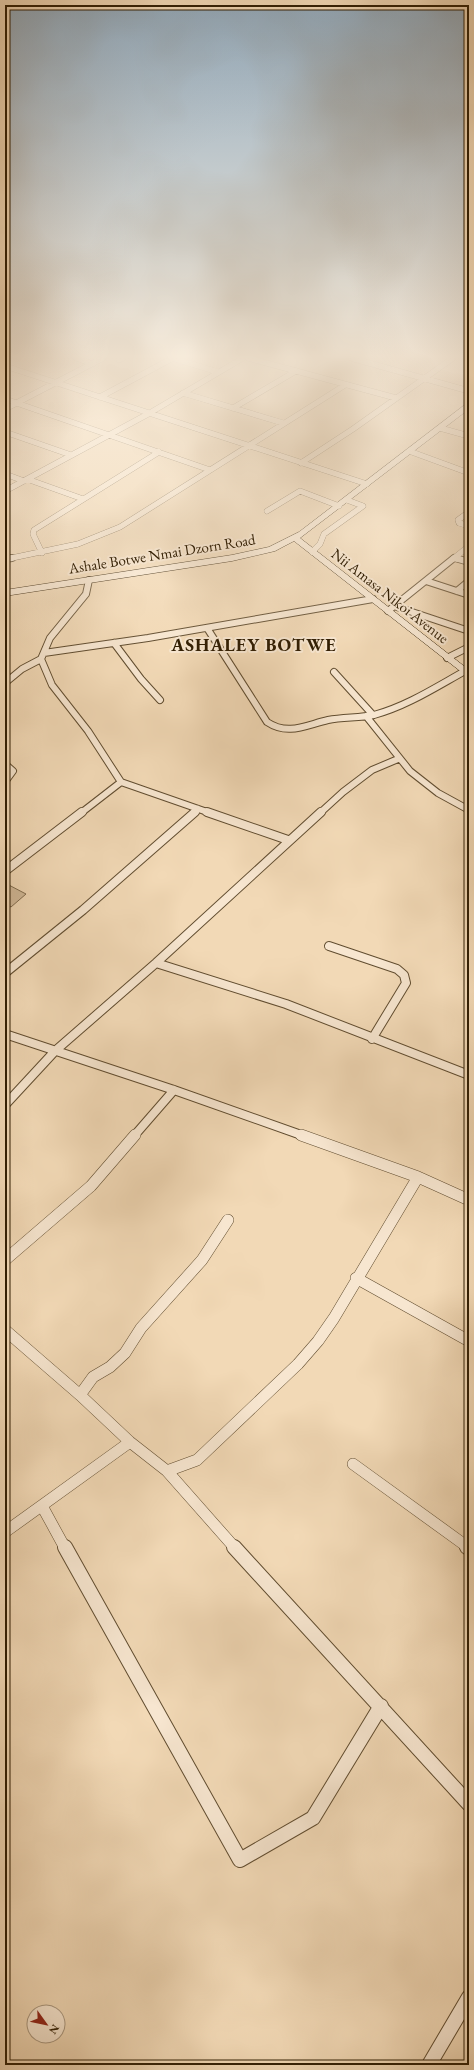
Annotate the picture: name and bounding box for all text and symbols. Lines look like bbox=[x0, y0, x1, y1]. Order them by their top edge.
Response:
street label: Ashale Botwe Nmai Dzorn Road bbox=[66, 529, 257, 578]
street label: Nii Amasa Nikoi Avenue bbox=[328, 544, 453, 647]
district label: ASHALEY BOTWE bbox=[170, 633, 337, 656]
north arrow bbox=[26, 2004, 66, 2044]
text: N bbox=[46, 2022, 63, 2037]

